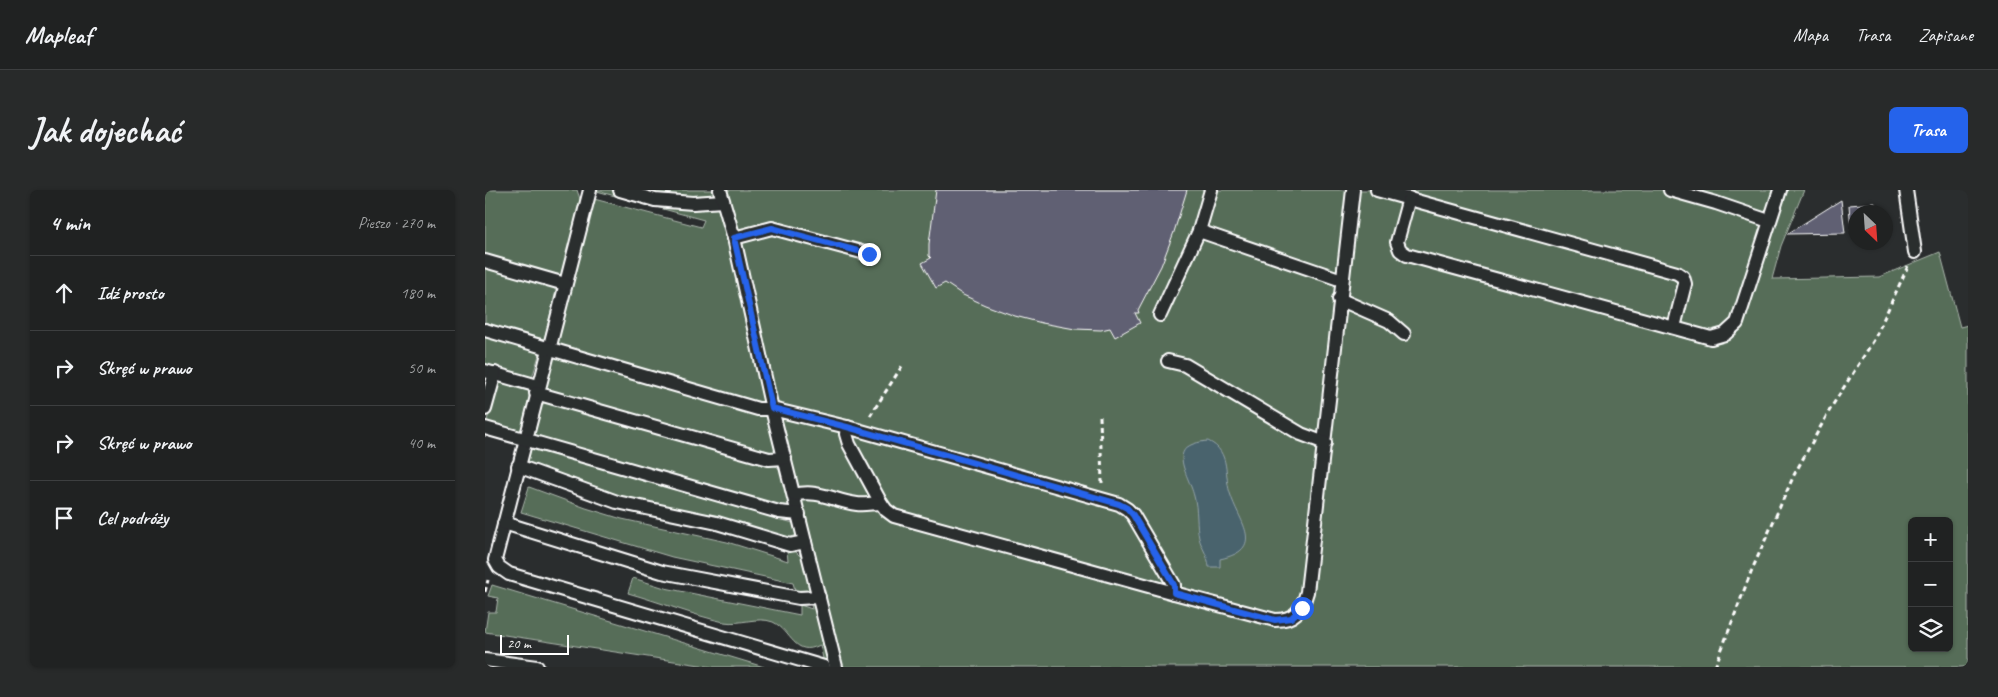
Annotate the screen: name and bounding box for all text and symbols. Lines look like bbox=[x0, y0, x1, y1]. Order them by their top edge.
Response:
text: Mapleaf bbox=[25, 20, 92, 50]
text: Mapa bbox=[1793, 24, 1828, 46]
text: Trasa bbox=[1856, 24, 1890, 46]
text: Zapisane bbox=[1918, 24, 1973, 46]
button: Trasa bbox=[1889, 107, 1968, 153]
text: Jak dojechać bbox=[30, 108, 181, 153]
north arrow bbox=[1848, 205, 1893, 250]
text: 4 min bbox=[50, 210, 90, 236]
text: Pieszo · 270 m bbox=[358, 213, 435, 233]
route end bbox=[858, 243, 881, 266]
icon: ahead bbox=[50, 279, 78, 307]
text: Idź prosto bbox=[97, 281, 164, 305]
text: 180 m bbox=[401, 283, 435, 303]
icon: right bbox=[50, 354, 78, 382]
text: Skręć w prawo bbox=[97, 356, 192, 380]
text: 50 m bbox=[408, 358, 435, 378]
icon: right bbox=[50, 429, 78, 457]
text: Skręć w prawo bbox=[97, 431, 192, 455]
text: 40 m bbox=[408, 433, 435, 453]
icon: arrive bbox=[50, 504, 78, 532]
text: Cel podróży bbox=[97, 506, 168, 530]
map controls bbox=[1908, 517, 1953, 652]
button: + bbox=[1908, 517, 1953, 562]
button: − bbox=[1908, 562, 1953, 607]
route start bbox=[1291, 597, 1314, 620]
button: layers bbox=[1908, 607, 1953, 652]
scale bar bbox=[500, 632, 569, 655]
text: 20 m bbox=[507, 635, 531, 652]

